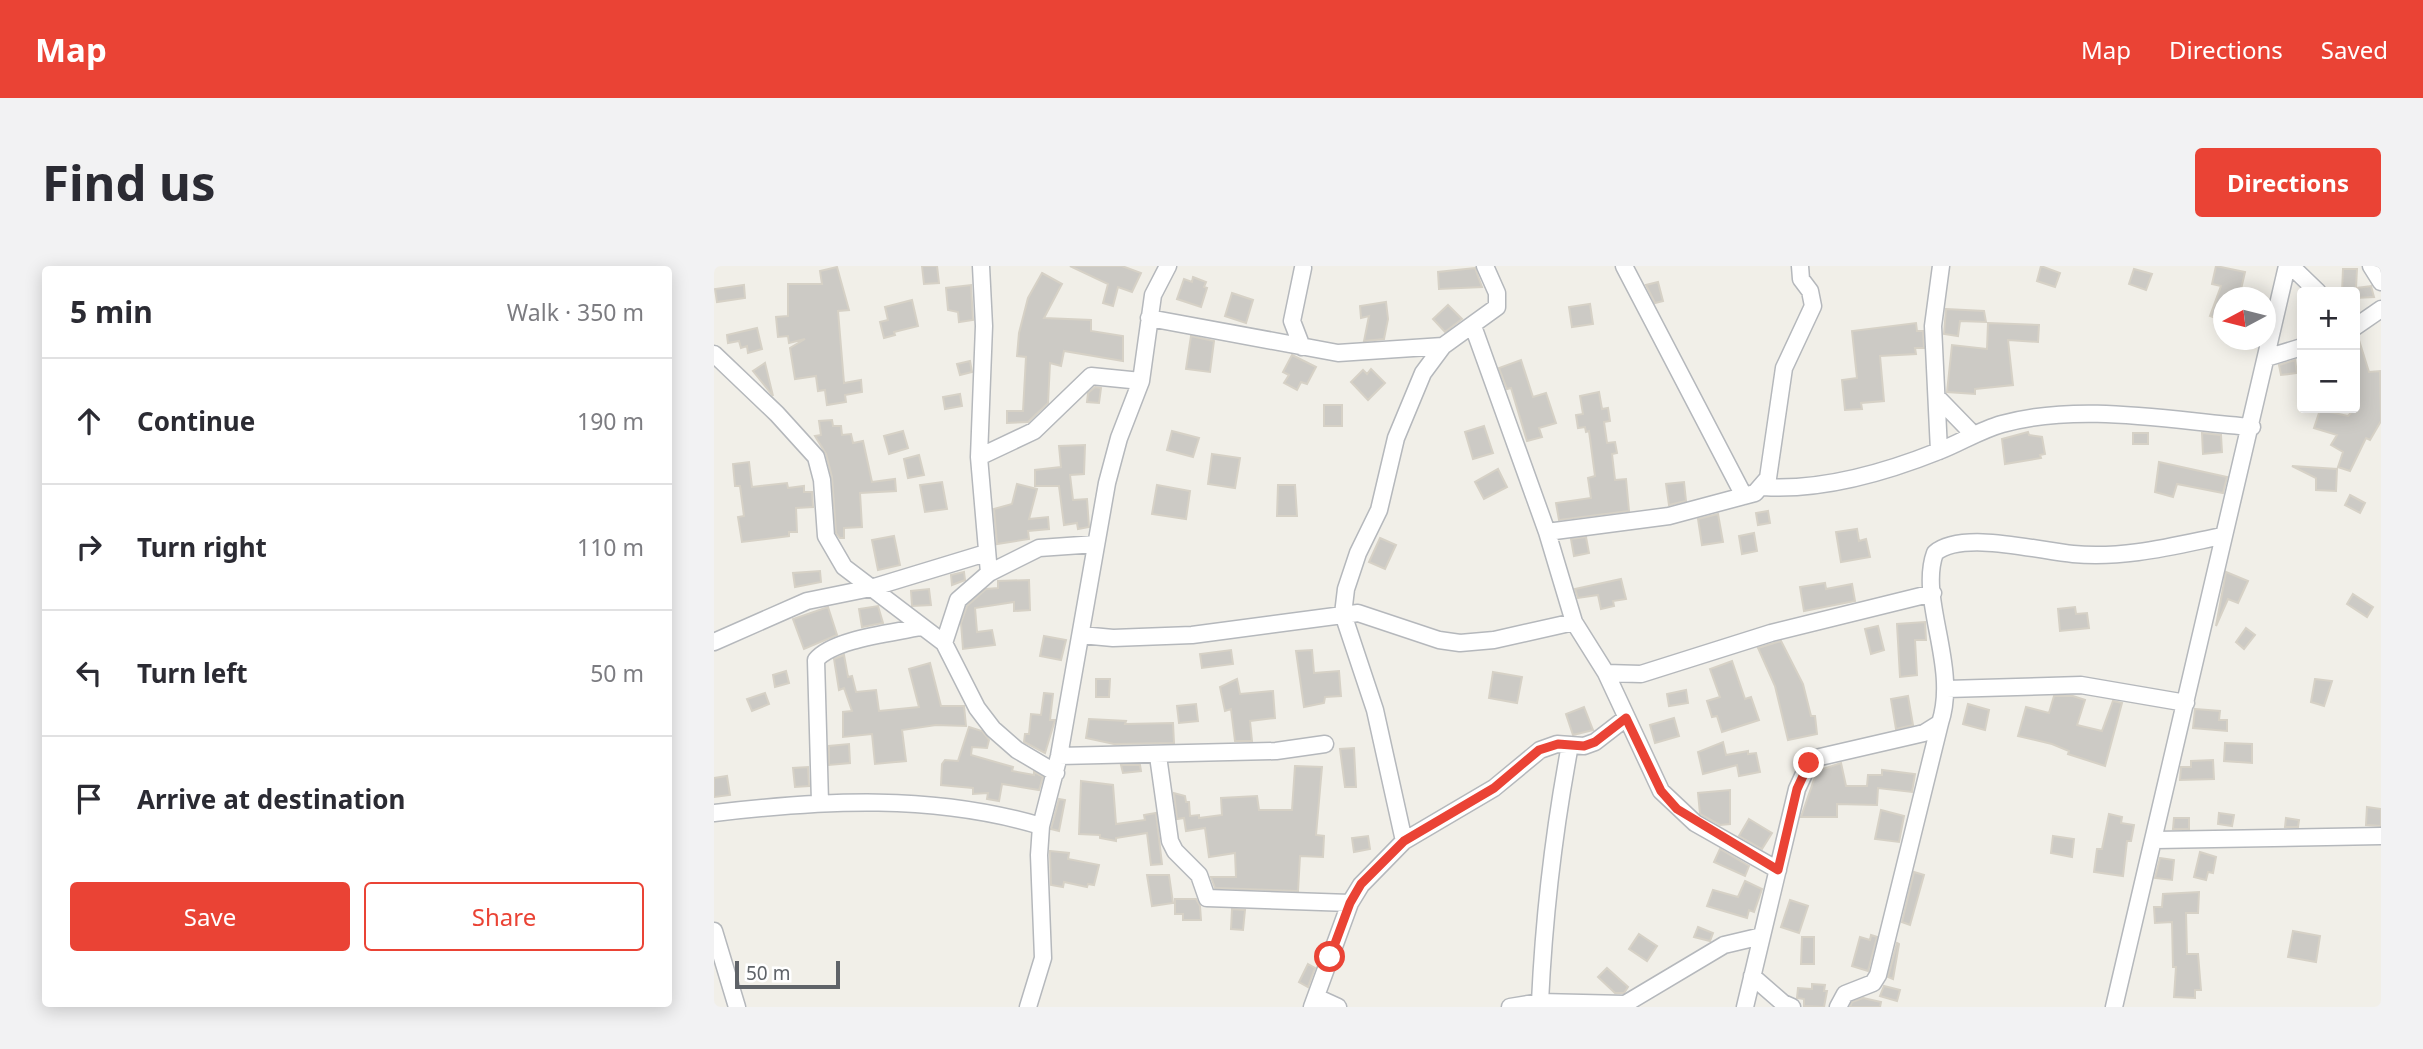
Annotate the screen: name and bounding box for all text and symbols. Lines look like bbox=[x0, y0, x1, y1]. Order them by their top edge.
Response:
text: Map bbox=[35, 27, 107, 72]
text: Map bbox=[2081, 33, 2131, 66]
text: Directions bbox=[2169, 33, 2283, 66]
text: Saved bbox=[2321, 33, 2388, 66]
button: Directions bbox=[2195, 148, 2381, 217]
text: Find us bbox=[42, 149, 216, 215]
north arrow bbox=[2213, 287, 2276, 350]
map controls bbox=[2297, 287, 2360, 413]
button: + bbox=[2297, 287, 2360, 350]
text: 5 min bbox=[70, 291, 153, 332]
text: Walk · 350 m bbox=[507, 296, 644, 328]
button: − bbox=[2297, 350, 2360, 413]
icon: ahead bbox=[70, 402, 108, 440]
text: Continue bbox=[137, 403, 255, 439]
text: 190 m bbox=[577, 405, 644, 437]
icon: right bbox=[70, 528, 108, 566]
text: Turn right bbox=[137, 529, 267, 565]
text: 110 m bbox=[577, 531, 644, 563]
icon: left bbox=[70, 654, 108, 692]
text: Turn left bbox=[137, 655, 248, 691]
text: 50 m bbox=[590, 657, 644, 689]
route end bbox=[1793, 747, 1824, 778]
icon: arrive bbox=[70, 780, 108, 818]
text: Arrive at destination bbox=[137, 781, 406, 817]
button: Save bbox=[70, 882, 350, 951]
button: Share bbox=[364, 882, 644, 951]
route start bbox=[1314, 941, 1345, 972]
scale bar bbox=[735, 958, 840, 990]
text: 50 m bbox=[746, 960, 790, 986]

